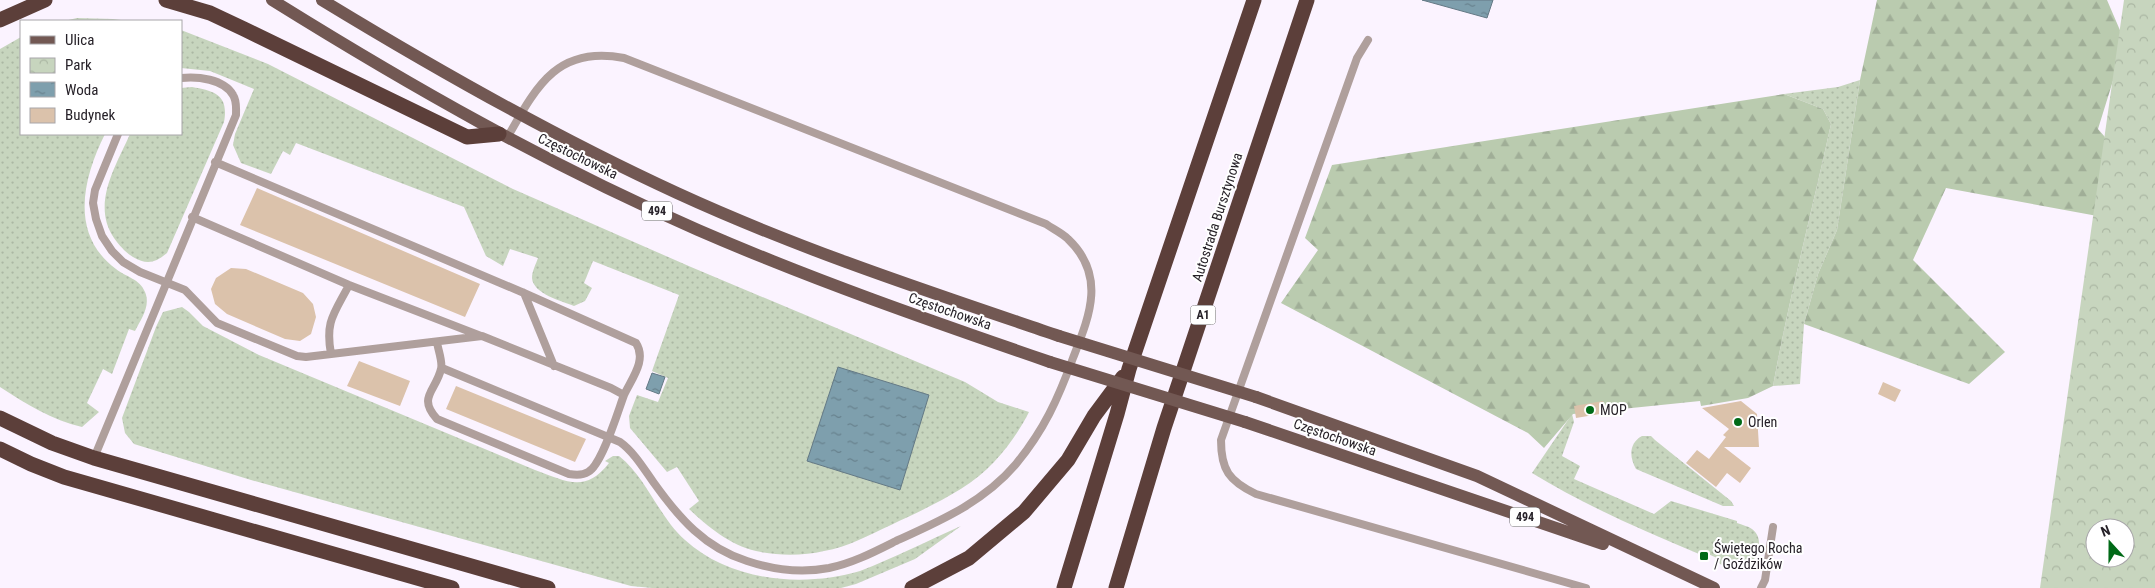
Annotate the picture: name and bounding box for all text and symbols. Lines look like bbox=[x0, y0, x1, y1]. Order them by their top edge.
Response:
legend bbox=[20, 20, 182, 135]
text: Ulica bbox=[65, 31, 94, 49]
text: Park bbox=[65, 56, 92, 74]
text: Woda bbox=[65, 81, 98, 99]
text: Budynek bbox=[65, 106, 115, 124]
street label: Częstochowska bbox=[536, 130, 620, 182]
street label: Autostrada Bursztynowa bbox=[1189, 150, 1245, 284]
road number: 494 bbox=[642, 202, 672, 220]
street label: Częstochowska bbox=[906, 289, 994, 333]
road number: A1 bbox=[1190, 306, 1216, 324]
place label: MOP bbox=[1600, 402, 1627, 418]
marker: MOP bbox=[1584, 404, 1596, 416]
place label: Orlen bbox=[1748, 414, 1777, 430]
street label: Częstochowska bbox=[1291, 415, 1379, 459]
marker: Orlen bbox=[1732, 416, 1744, 428]
road number: 494 bbox=[1510, 508, 1540, 526]
north arrow bbox=[2085, 518, 2135, 568]
text: N bbox=[2098, 522, 2112, 540]
place label: Świętego Rocha / Goździków bbox=[1714, 539, 1802, 572]
marker: Świętego Rocha / Goździków bbox=[1698, 550, 1710, 562]

